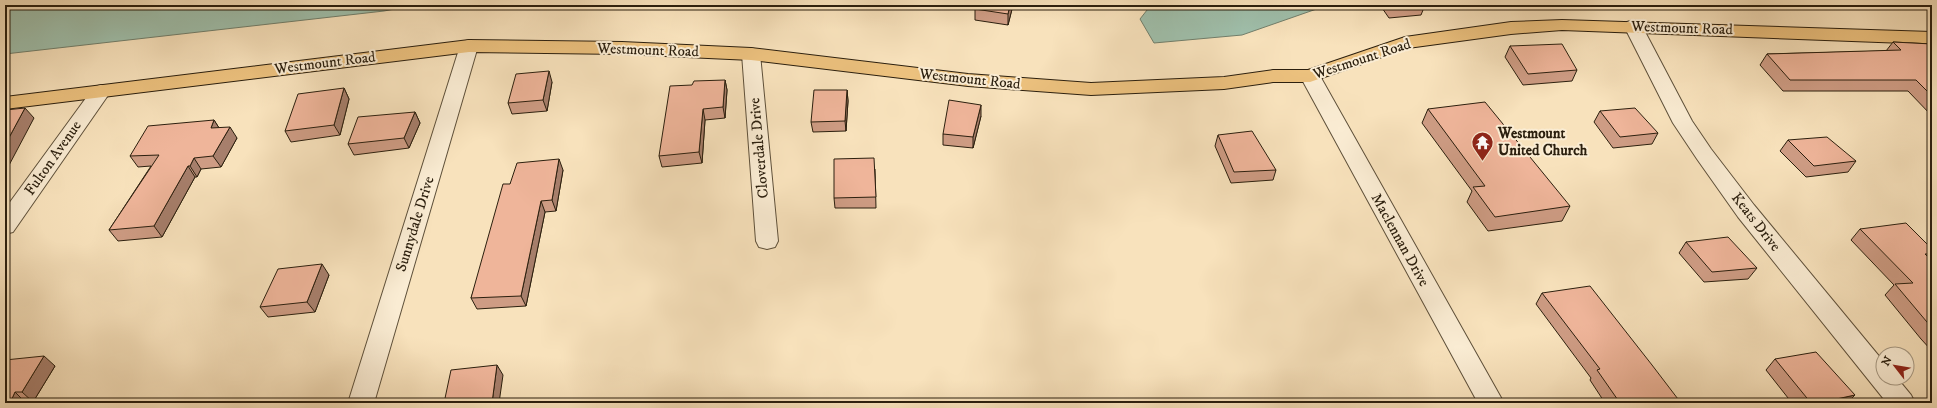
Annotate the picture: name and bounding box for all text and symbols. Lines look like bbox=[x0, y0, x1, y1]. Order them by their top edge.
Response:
street label: Westmount Road bbox=[1630, 17, 1734, 39]
street label: Westmount Road bbox=[1310, 34, 1414, 84]
street label: Westmount Road bbox=[596, 39, 700, 61]
street label: Westmount Road bbox=[272, 47, 377, 79]
street label: Westmount Road bbox=[917, 64, 1022, 94]
street label: Cloverdale Drive bbox=[745, 97, 773, 199]
street label: Fulton Avenue bbox=[20, 117, 86, 199]
place label: Westmount United Church bbox=[1497, 124, 1588, 160]
temple icon: Westmount United Church bbox=[1470, 129, 1496, 162]
street label: Sunnydale Drive bbox=[391, 174, 439, 274]
street label: Keats Drive bbox=[1727, 189, 1785, 255]
street label: Maclennan Drive bbox=[1367, 190, 1433, 290]
north arrow bbox=[1875, 346, 1915, 386]
text: N bbox=[1879, 354, 1896, 369]

